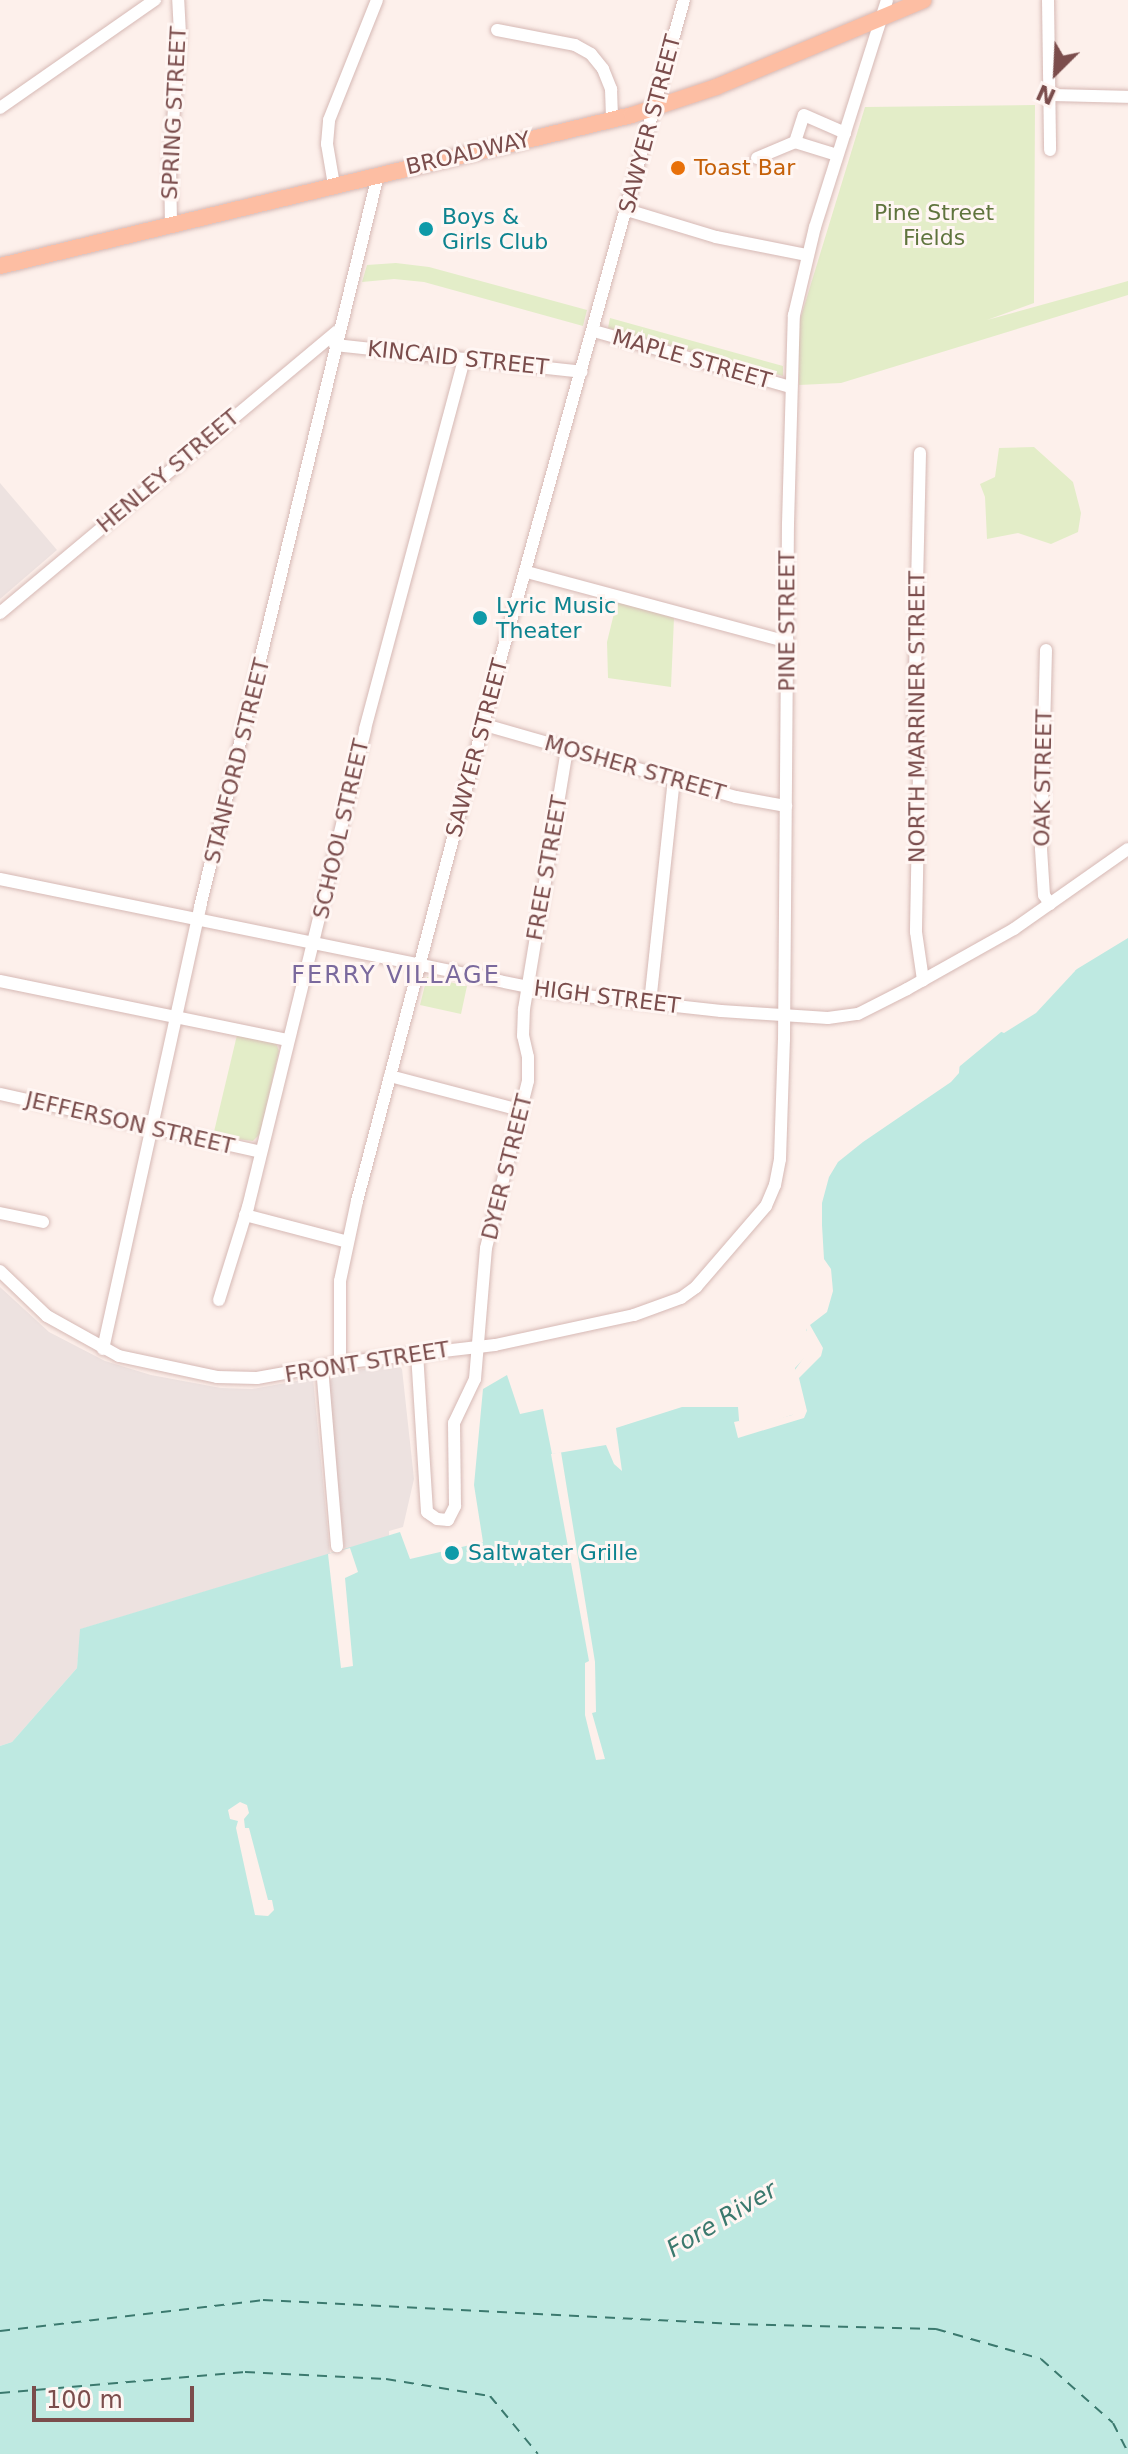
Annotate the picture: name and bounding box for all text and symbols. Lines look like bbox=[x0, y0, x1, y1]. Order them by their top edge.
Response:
street label: SPRING STREET bbox=[156, 26, 192, 200]
street label: SAWYER STREET bbox=[614, 32, 686, 216]
north arrow bbox=[1016, 32, 1096, 112]
text: N bbox=[1033, 79, 1060, 110]
street label: BROADWAY bbox=[403, 126, 533, 180]
place label: Toast Bar bbox=[694, 155, 795, 181]
marker: Toast Bar bbox=[669, 159, 687, 177]
park label: Pine Street Fields bbox=[874, 199, 994, 250]
place label: Boys & Girls Club bbox=[442, 203, 548, 254]
marker: Boys & Girls Club bbox=[417, 220, 435, 238]
street label: MAPLE STREET bbox=[609, 324, 775, 394]
street label: KINCAID STREET bbox=[366, 335, 550, 381]
street label: HENLEY STREET bbox=[92, 404, 244, 538]
street label: PINE STREET bbox=[774, 550, 800, 692]
street label: NORTH MARRINER STREET bbox=[904, 571, 930, 863]
place label: Lyric Music Theater bbox=[496, 592, 616, 644]
marker: Lyric Music Theater bbox=[471, 609, 489, 627]
street label: STANFORD STREET bbox=[199, 656, 275, 866]
street label: SAWYER STREET bbox=[441, 656, 513, 840]
street label: OAK STREET bbox=[1029, 709, 1057, 847]
street label: MOSHER STREET bbox=[542, 730, 728, 806]
street label: SCHOOL STREET bbox=[307, 737, 375, 921]
street label: FREE STREET bbox=[521, 793, 573, 943]
district label: FERRY VILLAGE bbox=[291, 962, 501, 990]
street label: HIGH STREET bbox=[532, 975, 682, 1019]
street label: JEFFERSON STREET bbox=[23, 1086, 237, 1160]
street label: DYER STREET bbox=[476, 1091, 538, 1243]
street label: FRONT STREET bbox=[283, 1336, 451, 1388]
place label: Saltwater Grille bbox=[468, 1540, 638, 1566]
marker: Saltwater Grille bbox=[443, 1544, 461, 1562]
water label: Fore River bbox=[662, 2176, 782, 2264]
scale bar bbox=[36, 2370, 198, 2420]
text: 100 m bbox=[46, 2386, 123, 2414]

